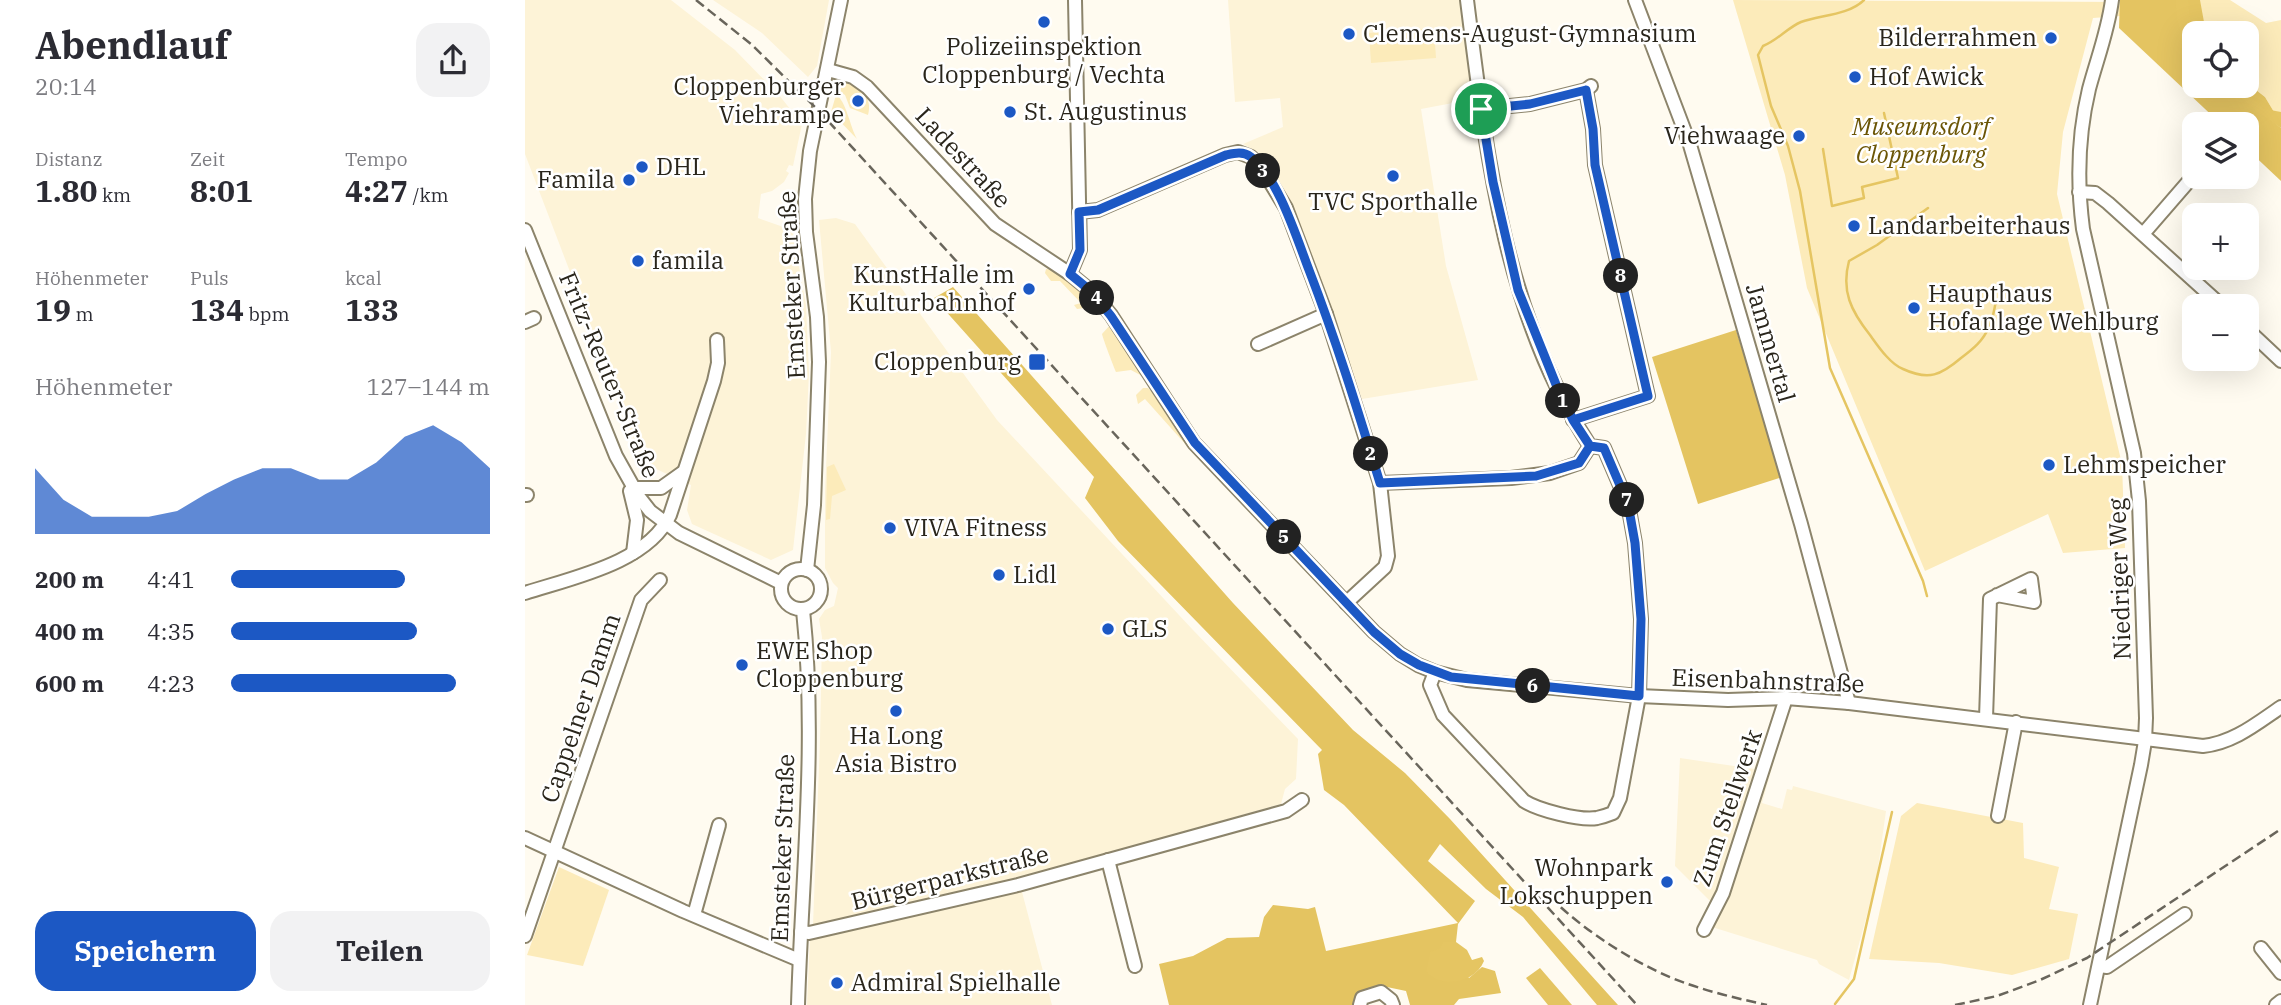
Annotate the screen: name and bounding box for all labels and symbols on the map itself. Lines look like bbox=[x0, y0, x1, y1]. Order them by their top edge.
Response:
marker: Polizeiinspektion Cloppenburg / Vechta bbox=[1036, 14, 1052, 30]
place label: Clemens-August-Gymnasium bbox=[1363, 17, 1697, 49]
place label: Bilderrahmen bbox=[1878, 21, 2037, 53]
marker: Clemens-August-Gymnasium bbox=[1341, 26, 1357, 42]
place label: Polizeiinspektion Cloppenburg / Vechta bbox=[922, 30, 1166, 90]
marker: Bilderrahmen bbox=[2043, 30, 2059, 46]
place label: Hof Awick bbox=[1869, 60, 1984, 92]
marker: Hof Awick bbox=[1847, 69, 1863, 85]
place label: Cloppenburger Viehrampe bbox=[674, 70, 844, 130]
pin bbox=[1451, 79, 1511, 139]
marker: Cloppenburger Viehrampe bbox=[850, 93, 866, 109]
place label: St. Augustinus bbox=[1024, 95, 1187, 127]
street label: Ladestraße bbox=[909, 100, 1019, 215]
marker: St. Augustinus bbox=[1002, 104, 1018, 120]
park label: Museumsdorf Cloppenburg bbox=[1851, 110, 1995, 170]
place label: Viehwaage bbox=[1664, 119, 1785, 151]
marker: Viehwaage bbox=[1791, 128, 1807, 144]
place label: DHL bbox=[656, 150, 706, 182]
pin: 3 bbox=[1245, 154, 1281, 188]
marker: DHL bbox=[634, 159, 650, 175]
place label: Famila bbox=[537, 163, 615, 195]
marker: TVC Sporthalle bbox=[1385, 168, 1401, 184]
marker: Famila bbox=[621, 172, 637, 188]
place label: TVC Sporthalle bbox=[1308, 185, 1478, 217]
street label: Emsteker Straße bbox=[770, 190, 812, 380]
place label: Landarbeiterhaus bbox=[1868, 209, 2071, 241]
marker: Landarbeiterhaus bbox=[1846, 218, 1862, 234]
place label: famila bbox=[652, 244, 724, 276]
marker: famila bbox=[630, 253, 646, 269]
place label: KunstHalle im Kulturbahnhof bbox=[848, 258, 1017, 318]
pin: 8 bbox=[1603, 258, 1639, 294]
street label: Fritz-Reuter-Straße bbox=[552, 267, 668, 483]
place label: Haupthaus Hofanlage Wehlburg bbox=[1928, 277, 2159, 337]
pin: 4 bbox=[1079, 280, 1115, 316]
street label: Jammertal bbox=[1739, 280, 1803, 406]
marker: KunstHalle im Kulturbahnhof bbox=[1021, 281, 1037, 297]
marker: Haupthaus Hofanlage Wehlburg bbox=[1906, 300, 1922, 316]
place label: Cloppenburg bbox=[874, 345, 1021, 377]
marker: Cloppenburg bbox=[1027, 352, 1047, 372]
pin: 1 bbox=[1545, 384, 1581, 418]
pin: 2 bbox=[1353, 436, 1389, 472]
place label: Lehmspeicher bbox=[2063, 448, 2226, 480]
marker: Lehmspeicher bbox=[2041, 457, 2057, 473]
pin: 7 bbox=[1609, 482, 1645, 518]
street label: Niedriger Weg bbox=[2100, 497, 2138, 661]
place label: VIVA Fitness bbox=[904, 511, 1047, 543]
marker: VIVA Fitness bbox=[882, 520, 898, 536]
pin: 5 bbox=[1267, 520, 1301, 554]
place label: Lidl bbox=[1013, 558, 1057, 590]
marker: Lidl bbox=[991, 567, 1007, 583]
street label: Cappelner Damm bbox=[533, 609, 628, 807]
place label: GLS bbox=[1122, 612, 1168, 644]
marker: GLS bbox=[1100, 621, 1116, 637]
place label: EWE Shop Cloppenburg bbox=[756, 634, 903, 694]
marker: EWE Shop Cloppenburg bbox=[734, 657, 750, 673]
street label: Eisenbahnstraße bbox=[1671, 661, 1865, 699]
pin: 6 bbox=[1515, 668, 1551, 704]
marker: Ha Long Asia Bistro bbox=[888, 703, 904, 719]
place label: Ha Long Asia Bistro bbox=[835, 719, 957, 779]
street label: Zum Stellwerk bbox=[1685, 725, 1769, 891]
street label: Emsteker Straße bbox=[763, 753, 801, 943]
street label: Bürgerparkstraße bbox=[848, 837, 1052, 917]
place label: Wohnpark Lokschuppen bbox=[1499, 851, 1653, 911]
marker: Wohnpark Lokschuppen bbox=[1659, 874, 1675, 890]
place label: Admiral Spielhalle bbox=[851, 966, 1061, 998]
marker: Admiral Spielhalle bbox=[829, 975, 845, 991]

